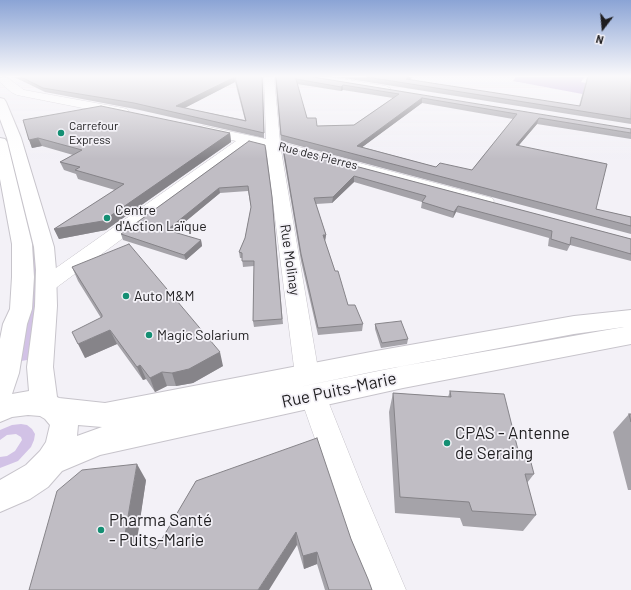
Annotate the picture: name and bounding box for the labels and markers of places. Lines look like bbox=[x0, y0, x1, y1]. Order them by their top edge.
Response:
place label: Carrefour Express bbox=[69, 119, 118, 147]
marker: Carrefour Express bbox=[56, 128, 66, 138]
place label: Centre d'Action Laïque bbox=[115, 202, 207, 234]
marker: Centre d'Action Laïque bbox=[102, 213, 112, 223]
place label: Auto M&M bbox=[134, 288, 195, 304]
marker: Auto M&M bbox=[121, 291, 131, 301]
place label: Magic Solarium bbox=[157, 327, 249, 343]
marker: Magic Solarium bbox=[144, 330, 154, 340]
place label: CPAS - Antenne de Seraing bbox=[455, 423, 570, 463]
marker: CPAS - Antenne de Seraing bbox=[442, 438, 452, 448]
place label: Pharma Santé - Puits-Marie bbox=[109, 510, 212, 550]
marker: Pharma Santé - Puits-Marie bbox=[96, 525, 106, 535]

